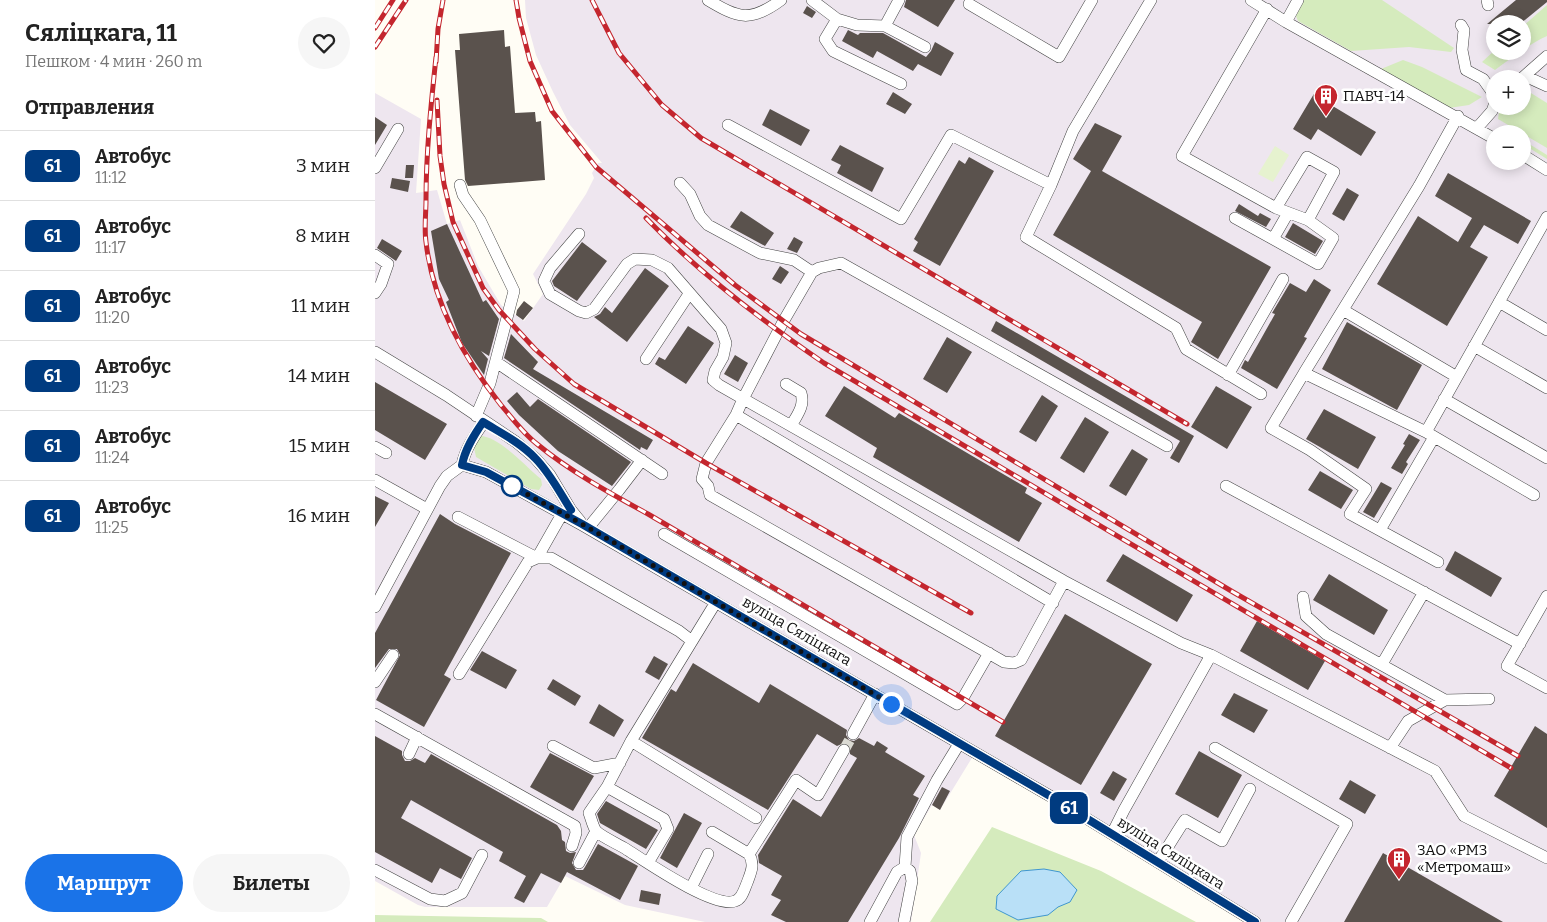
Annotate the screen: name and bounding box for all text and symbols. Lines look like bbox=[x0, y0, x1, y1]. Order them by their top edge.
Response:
map controls bbox=[1486, 15, 1531, 170]
button: layers bbox=[1486, 15, 1531, 60]
button: heart bbox=[298, 17, 350, 69]
text: Сяліцкага, 11 bbox=[25, 19, 177, 47]
text: Пешком · 4 мин · 260 m bbox=[25, 52, 202, 71]
button: + bbox=[1486, 70, 1531, 115]
building icon: ПАВЧ-14 bbox=[1313, 83, 1339, 117]
place label: ПАВЧ-14 bbox=[1343, 87, 1405, 105]
text: Отправления bbox=[25, 96, 154, 119]
button: − bbox=[1486, 125, 1531, 170]
text: Автобус bbox=[95, 145, 171, 168]
text: 3 мин bbox=[296, 154, 350, 177]
text: 61 bbox=[43, 155, 62, 177]
text: 11:12 bbox=[95, 168, 127, 187]
text: Автобус bbox=[95, 215, 171, 238]
text: 8 мин bbox=[295, 224, 350, 247]
text: 61 bbox=[43, 225, 62, 247]
text: 11:17 bbox=[95, 238, 126, 257]
text: Автобус bbox=[95, 285, 171, 308]
text: 11 мин bbox=[291, 294, 350, 317]
text: 61 bbox=[43, 295, 62, 317]
text: 11:20 bbox=[95, 308, 130, 327]
text: Автобус bbox=[95, 355, 171, 378]
text: 14 мин bbox=[288, 364, 350, 387]
text: 61 bbox=[43, 365, 62, 387]
text: 11:23 bbox=[95, 378, 129, 397]
text: Автобус bbox=[95, 425, 171, 448]
text: 15 мин bbox=[289, 434, 350, 457]
text: 61 bbox=[43, 435, 62, 457]
text: 11:24 bbox=[95, 448, 129, 467]
unlabelled marker bbox=[501, 475, 523, 497]
text: Автобус bbox=[95, 495, 171, 518]
text: 16 мин bbox=[288, 504, 350, 527]
text: 61 bbox=[43, 505, 62, 527]
text: 11:25 bbox=[95, 518, 129, 537]
street label: вуліца Сяліцкага bbox=[739, 593, 855, 669]
your location bbox=[879, 692, 904, 717]
line badge: 61 bbox=[1047, 792, 1091, 824]
text: 61 bbox=[1060, 797, 1078, 819]
street label: вуліца Сяліцкага bbox=[1114, 813, 1228, 893]
place label: ЗАО «РМЗ «Метромаш» bbox=[1417, 841, 1511, 876]
building icon: ЗАО «РМЗ «Метромаш» bbox=[1386, 846, 1412, 880]
button: Маршрут bbox=[25, 854, 183, 912]
button: Билеты bbox=[193, 854, 350, 912]

